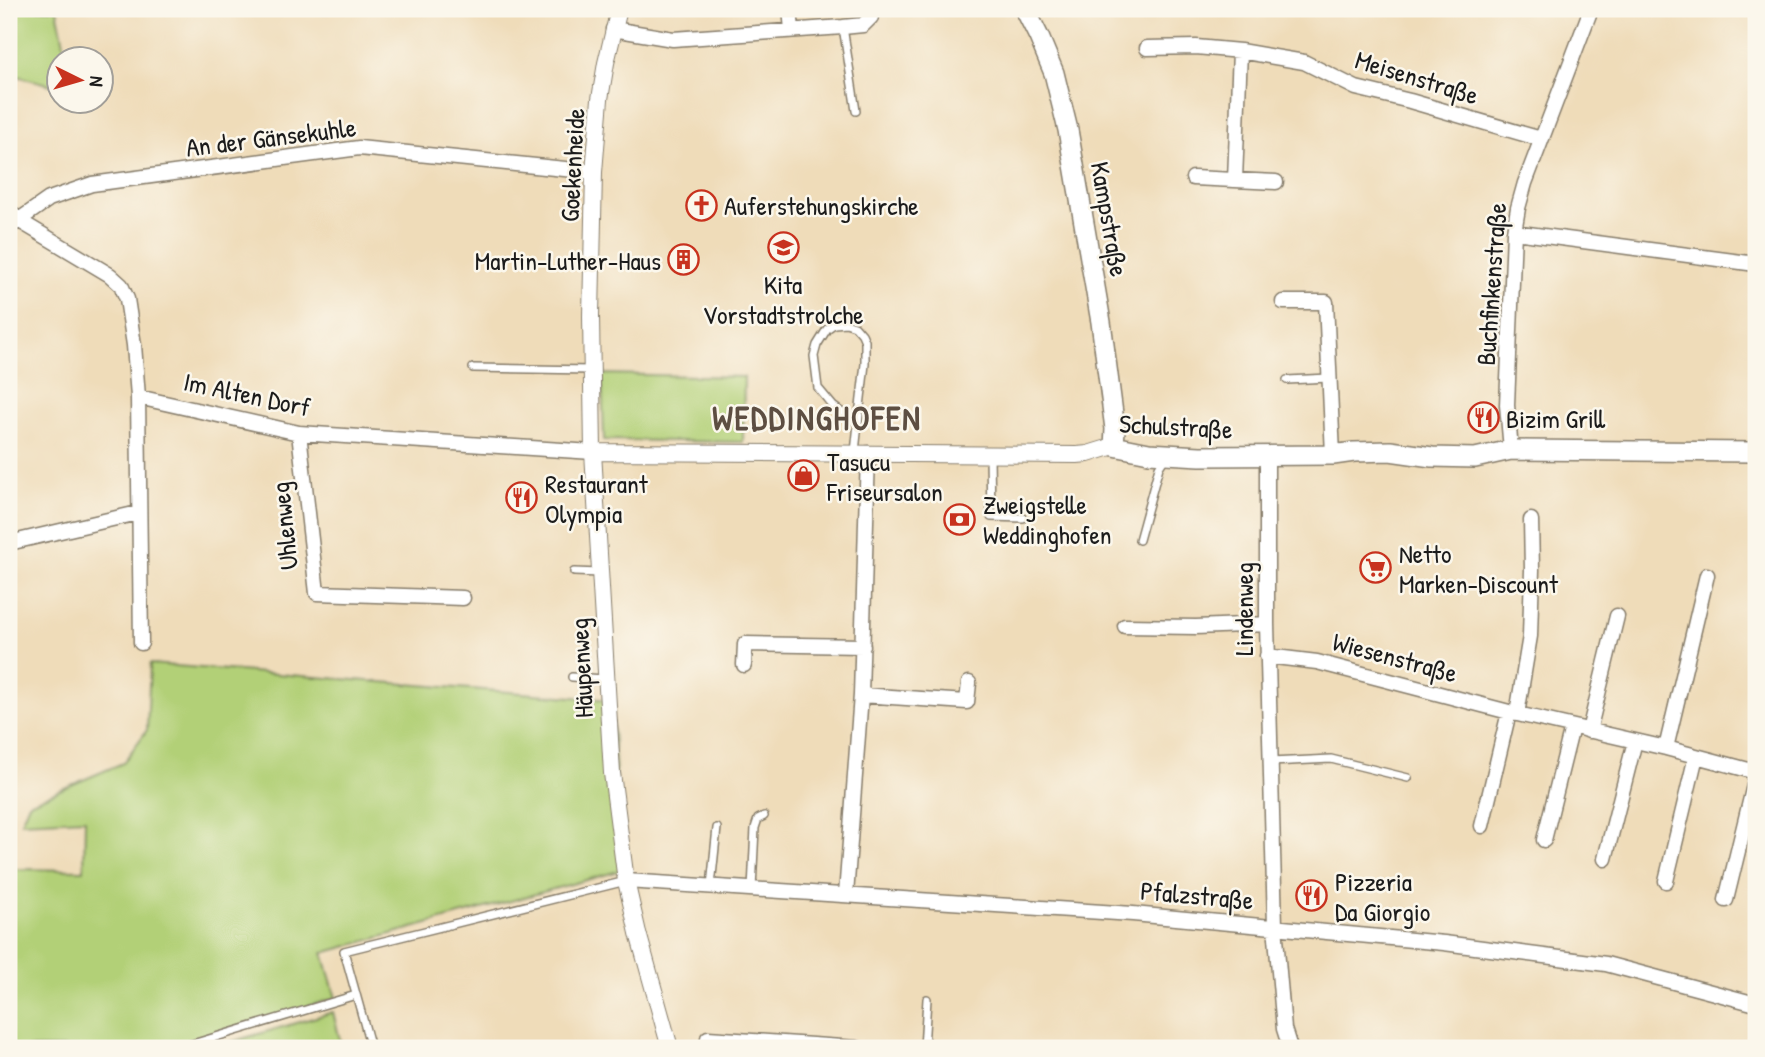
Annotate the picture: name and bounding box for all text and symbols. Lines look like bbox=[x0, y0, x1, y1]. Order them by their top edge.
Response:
street label: Meisenstraße bbox=[1351, 42, 1483, 112]
north arrow bbox=[46, 46, 116, 116]
text: N bbox=[84, 75, 110, 88]
street label: Goekenheide bbox=[552, 107, 592, 223]
street label: An der Gänsekuhle bbox=[184, 109, 358, 165]
street label: Kampstraße bbox=[1083, 159, 1137, 279]
church icon: Auferstehungskirche bbox=[684, 188, 718, 222]
place label: Auferstehungskirche bbox=[724, 188, 919, 223]
street label: Buchfinkenstraße bbox=[1468, 202, 1514, 366]
school or university icon: Kita Vorstadtstrolche bbox=[766, 231, 800, 265]
place label: Martin-Luther-Haus bbox=[475, 243, 661, 278]
building icon: Martin-Luther-Haus bbox=[667, 243, 701, 277]
place label: Kita Vorstadtstrolche bbox=[702, 267, 864, 332]
street label: Im Alten Dorf bbox=[180, 364, 314, 425]
district label: WEDDINGHOFEN bbox=[712, 396, 922, 440]
restaurant icon: Bizim Grill bbox=[1466, 401, 1500, 435]
place label: Bizim Grill bbox=[1506, 401, 1606, 436]
street label: Schulstraße bbox=[1118, 406, 1234, 446]
place label: Tasucu Friseursalon bbox=[826, 444, 943, 509]
shop icon: Tasucu Friseursalon bbox=[787, 459, 821, 493]
place label: Restaurant Olympia bbox=[545, 466, 649, 531]
street label: Uhlenweg bbox=[262, 480, 306, 572]
restaurant icon: Restaurant Olympia bbox=[505, 481, 539, 515]
place label: Zweigstelle Weddinghofen bbox=[983, 487, 1112, 552]
bank icon: Zweigstelle Weddinghofen bbox=[943, 502, 977, 536]
place label: Netto Marken-Discount bbox=[1399, 536, 1559, 601]
supermarket icon: Netto Marken-Discount bbox=[1359, 551, 1393, 585]
street label: Lindenweg bbox=[1226, 562, 1261, 656]
street label: Häupenweg bbox=[561, 617, 601, 719]
street label: Wiesenstraße bbox=[1329, 624, 1461, 690]
place label: Pizzeria Da Giorgio bbox=[1335, 864, 1430, 929]
street label: Pfalzstraße bbox=[1139, 873, 1255, 917]
restaurant icon: Pizzeria Da Giorgio bbox=[1295, 879, 1329, 913]

